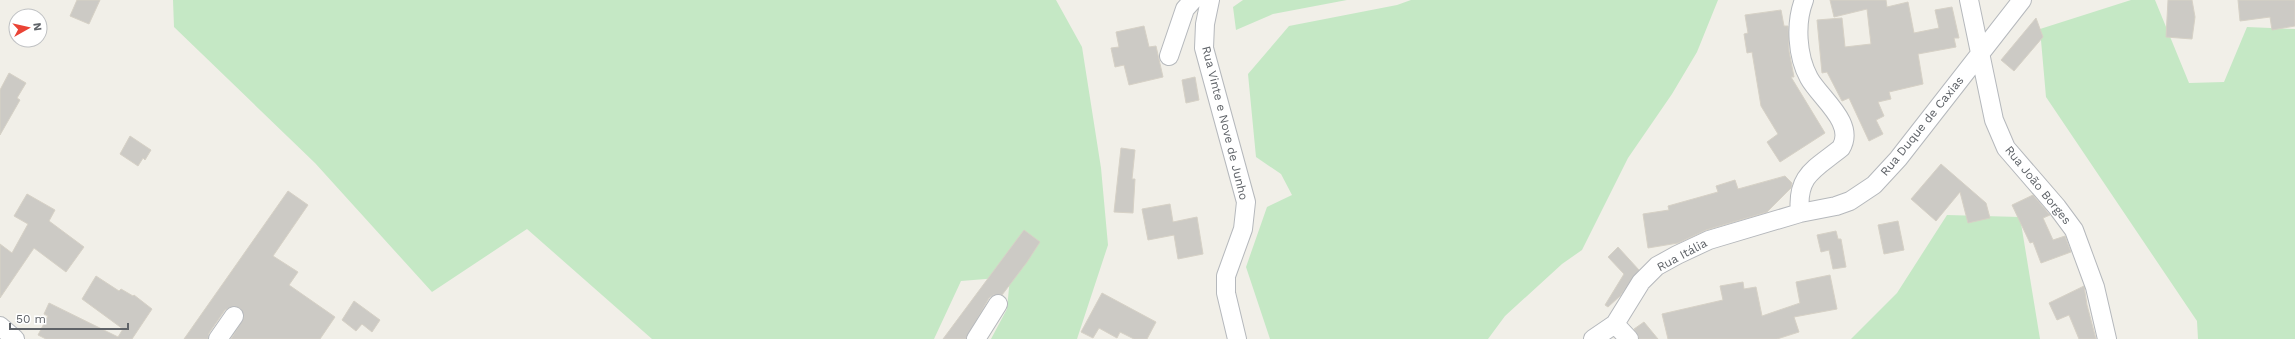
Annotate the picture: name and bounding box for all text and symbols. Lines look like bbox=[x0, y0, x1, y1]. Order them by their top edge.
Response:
north arrow bbox=[8, 8, 48, 48]
text: N bbox=[30, 22, 44, 32]
street label: Rua Vinte e Nove de Junho bbox=[1199, 44, 1251, 202]
street label: Rua Duque de Caxias bbox=[1877, 73, 1967, 179]
street label: Rua João Borges bbox=[2002, 143, 2074, 227]
street label: Rua Itália bbox=[1654, 236, 1710, 274]
scale bar bbox=[10, 305, 128, 331]
text: 50 m bbox=[16, 312, 46, 326]

